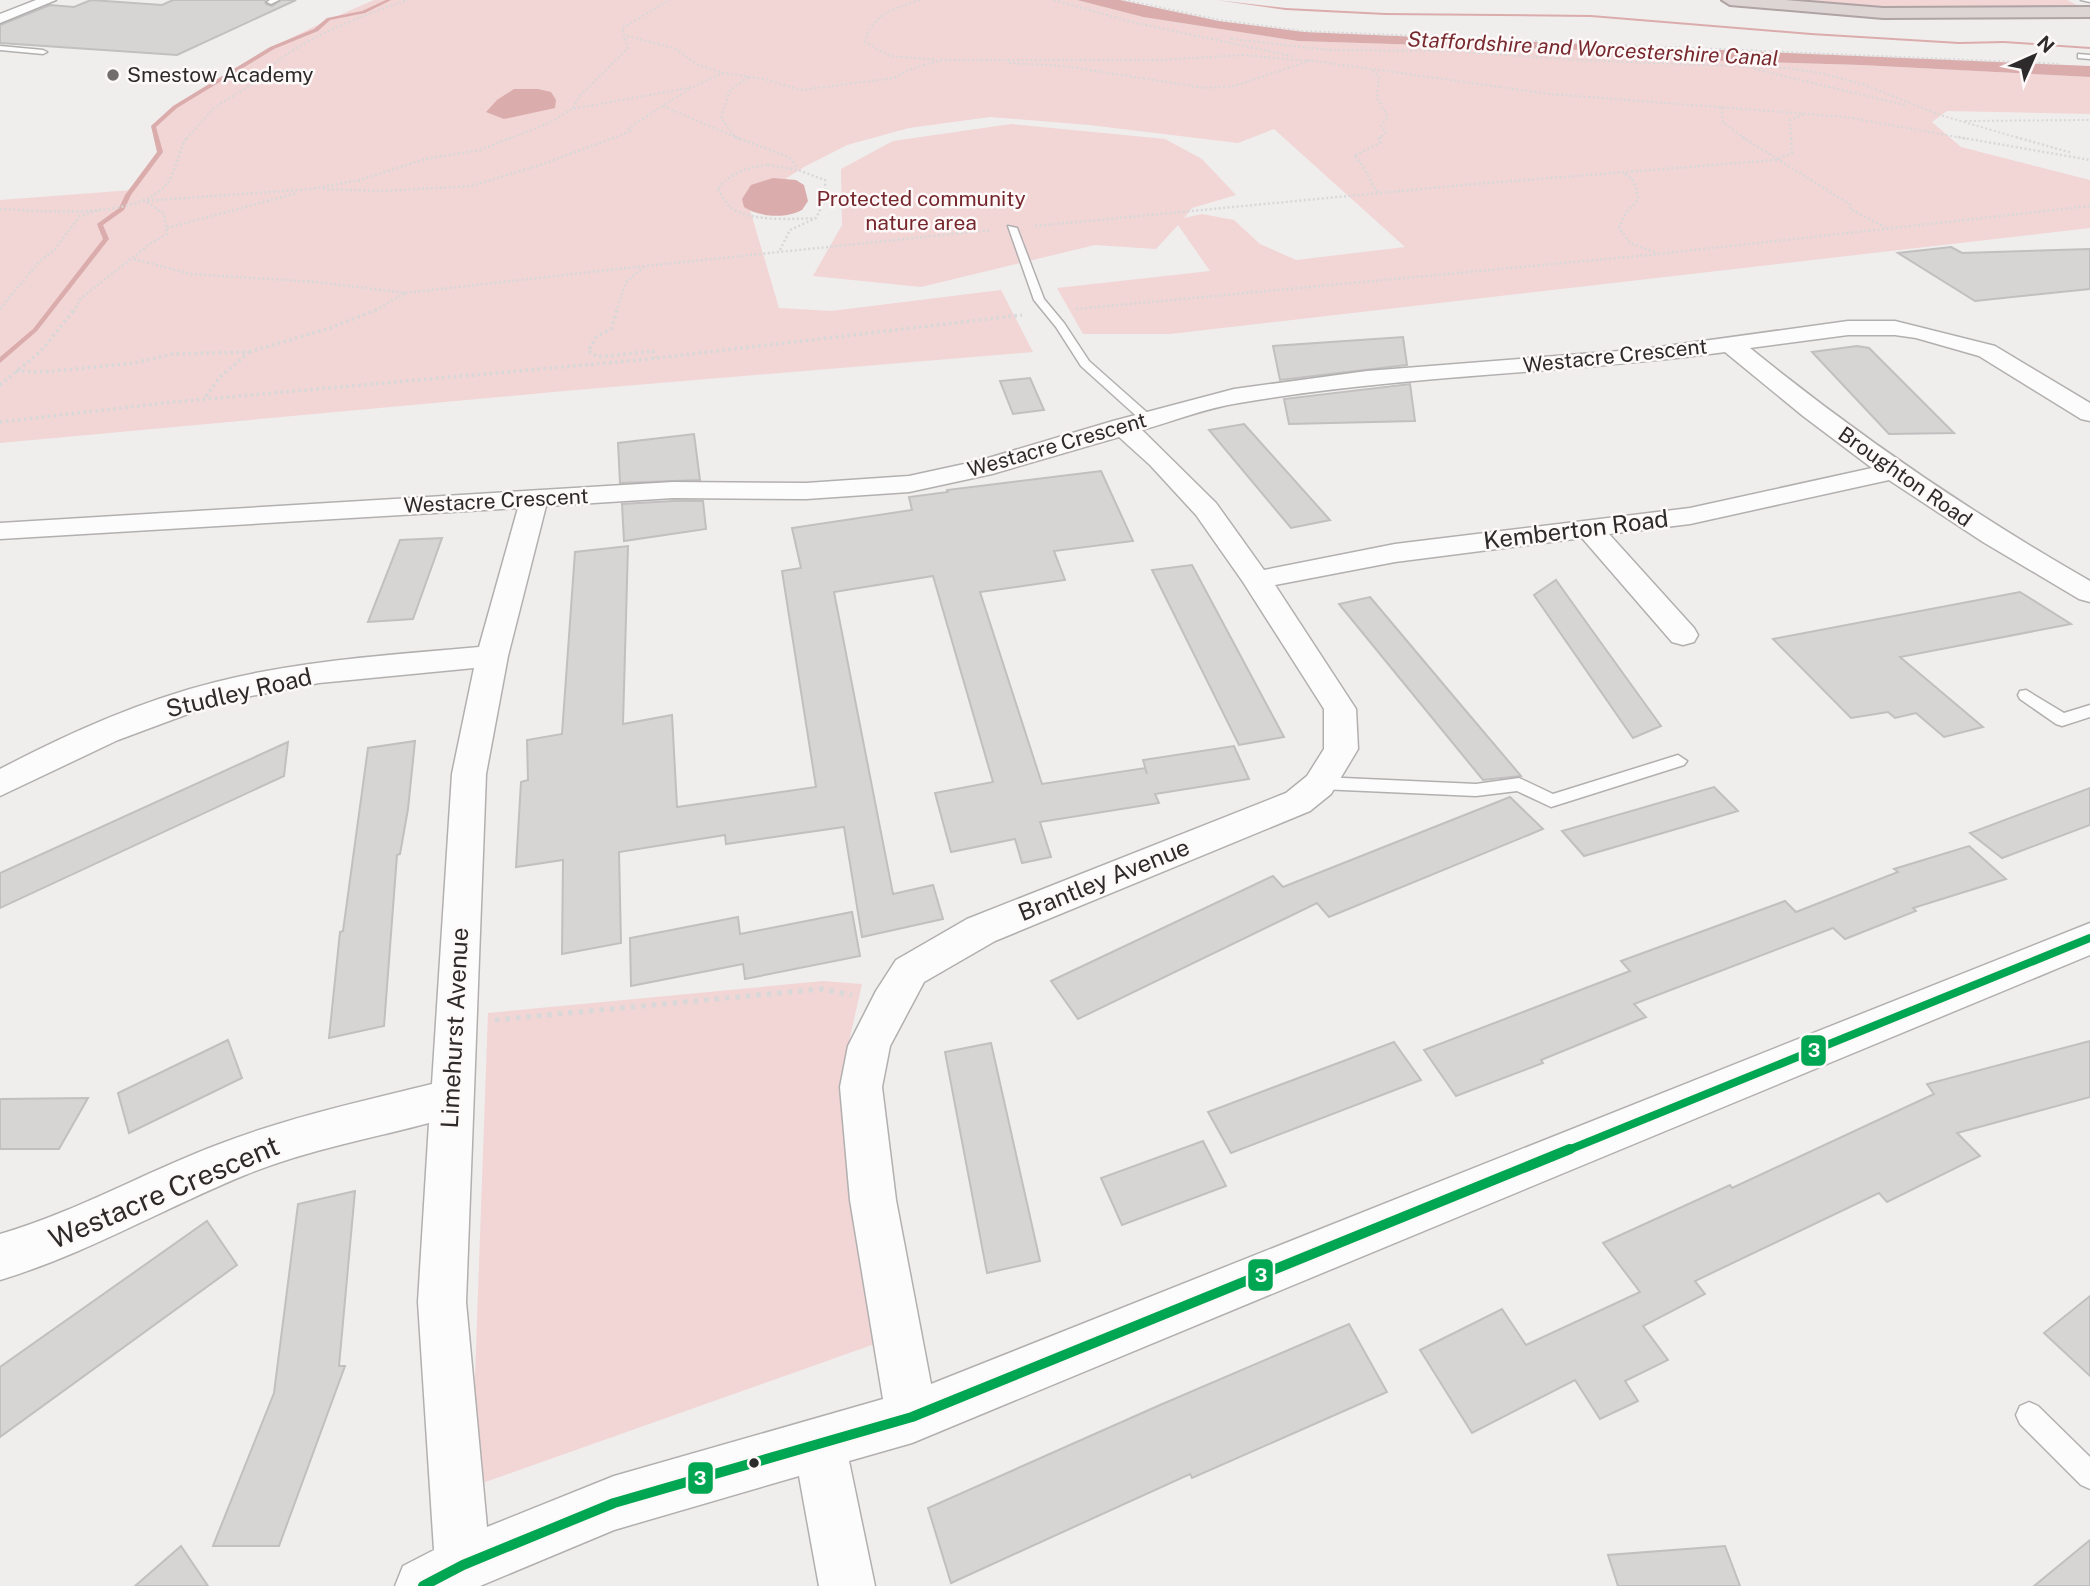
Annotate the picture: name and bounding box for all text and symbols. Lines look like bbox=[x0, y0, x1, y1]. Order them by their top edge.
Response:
north arrow bbox=[1999, 21, 2069, 91]
water label: Staffordshire and Worcestershire Canal bbox=[1407, 26, 1779, 71]
text: N bbox=[2033, 31, 2059, 57]
place label: Smestow Academy bbox=[127, 62, 313, 87]
marker: Smestow Academy bbox=[105, 67, 121, 83]
park label: Protected community nature area bbox=[816, 186, 1026, 235]
street label: Westacre Crescent bbox=[1522, 333, 1708, 378]
street label: Westacre Crescent bbox=[964, 407, 1149, 482]
street label: Broughton Road bbox=[1834, 421, 1977, 532]
street label: Westacre Crescent bbox=[403, 483, 589, 518]
street label: Kemberton Road bbox=[1482, 504, 1670, 554]
street label: Studley Road bbox=[163, 662, 314, 722]
street label: Brantley Avenue bbox=[1014, 832, 1193, 926]
street label: Limehurst Avenue bbox=[435, 927, 473, 1129]
line badge: 3 bbox=[1800, 1034, 1827, 1067]
text: 3 bbox=[1808, 1039, 1820, 1061]
street label: Westacre Crescent bbox=[44, 1128, 284, 1255]
line badge: 3 bbox=[1247, 1258, 1274, 1292]
text: 3 bbox=[1255, 1264, 1267, 1286]
unlabelled marker bbox=[747, 1456, 761, 1470]
line badge: 3 bbox=[687, 1461, 714, 1495]
text: 3 bbox=[694, 1467, 706, 1489]

